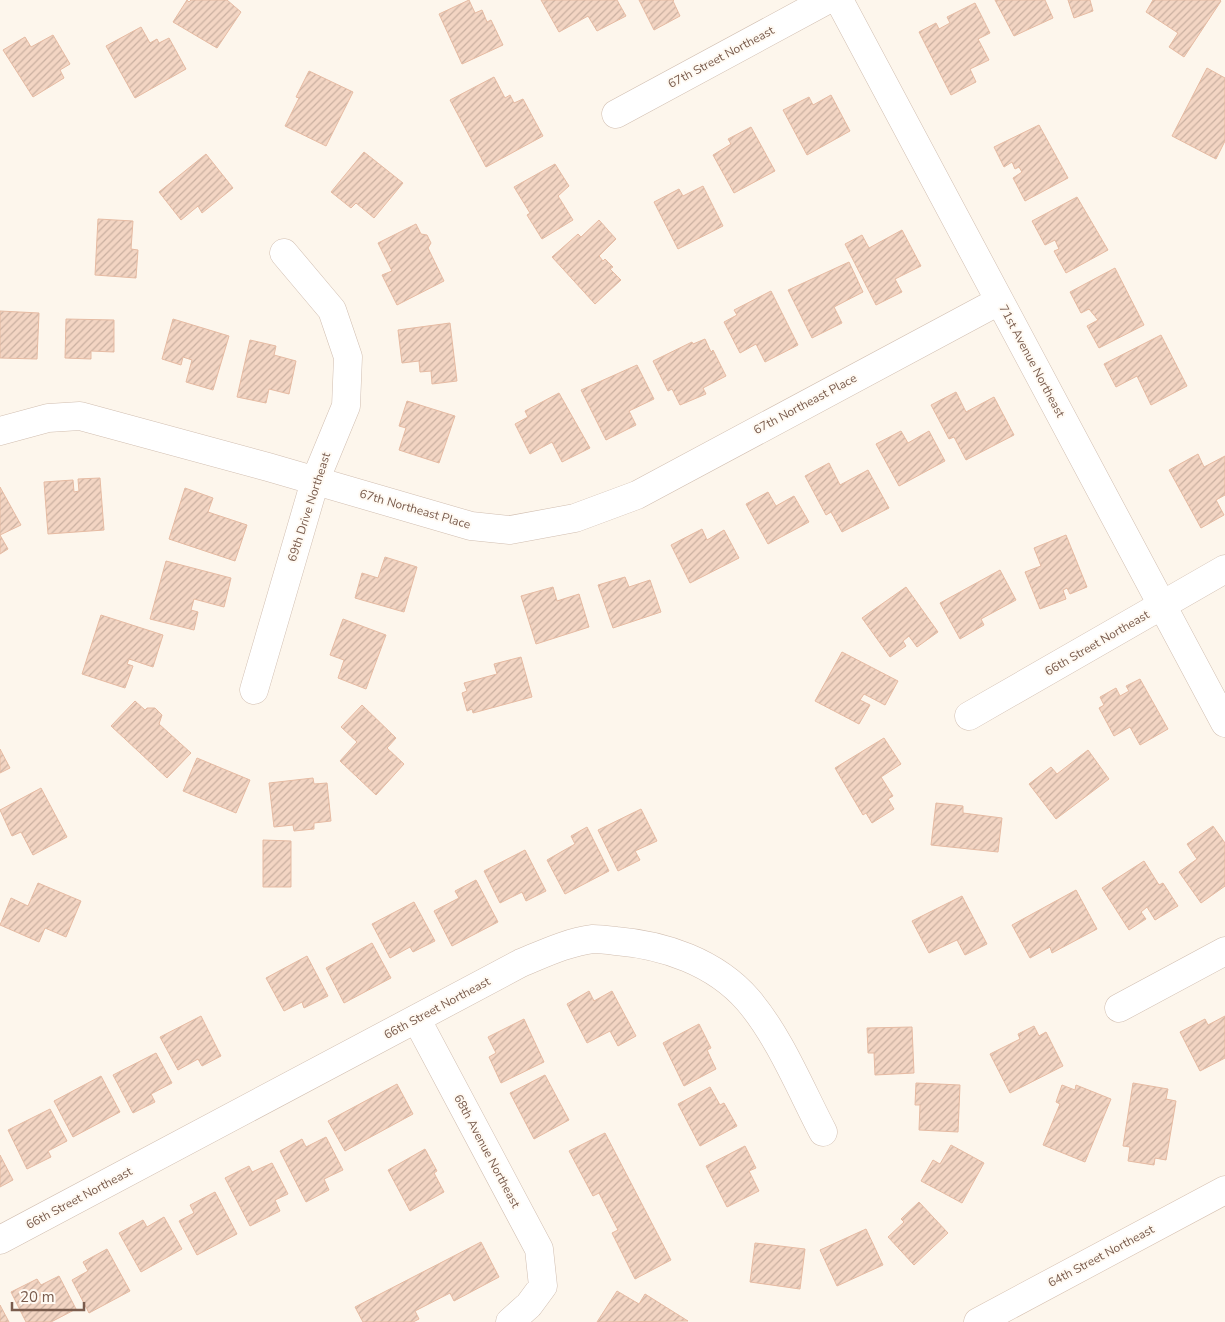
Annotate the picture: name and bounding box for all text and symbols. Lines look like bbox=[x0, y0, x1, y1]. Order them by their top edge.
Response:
street label: 67th Street Northeast bbox=[665, 22, 778, 92]
street label: 71st Avenue Northeast bbox=[996, 302, 1069, 421]
street label: 67th Northeast Place bbox=[751, 370, 859, 438]
street label: 69th Drive Northeast bbox=[284, 450, 334, 564]
street label: 67th Northeast Place bbox=[358, 485, 472, 533]
street label: 66th Street Northeast bbox=[1042, 606, 1153, 679]
street label: 66th Street Northeast bbox=[381, 973, 494, 1043]
street label: 68th Avenue Northeast bbox=[450, 1092, 524, 1211]
street label: 66th Street Northeast bbox=[23, 1163, 136, 1233]
street label: 64th Street Northeast bbox=[1045, 1221, 1158, 1291]
scale bar bbox=[12, 1280, 85, 1312]
text: 20 m bbox=[20, 1287, 55, 1307]

